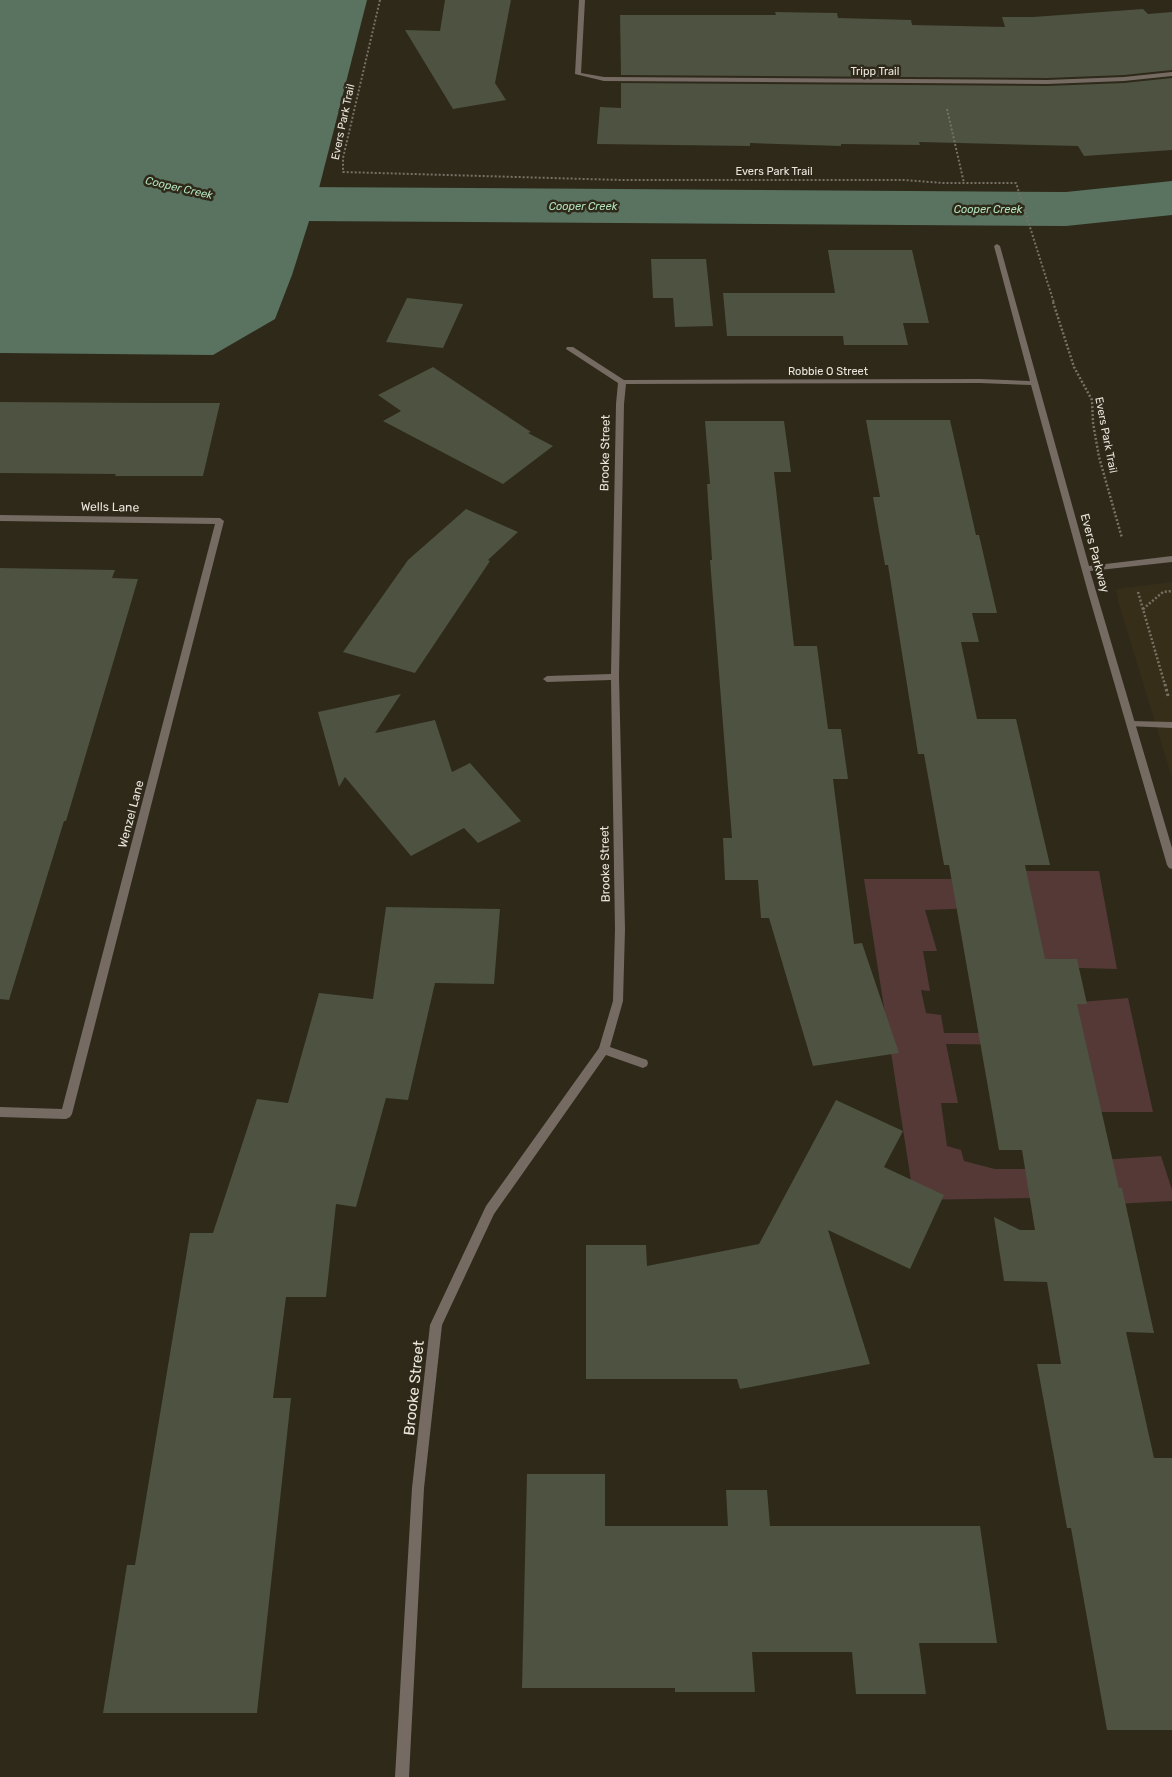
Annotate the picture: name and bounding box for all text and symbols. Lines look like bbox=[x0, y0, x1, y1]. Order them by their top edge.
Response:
street label: Tripp Trail bbox=[851, 65, 899, 78]
street label: Evers Park Trail bbox=[329, 83, 357, 161]
street label: Evers Park Trail bbox=[735, 165, 813, 178]
water label: Cooper Creek bbox=[144, 174, 214, 202]
water label: Cooper Creek bbox=[549, 200, 618, 213]
water label: Cooper Creek bbox=[954, 203, 1023, 216]
street label: Robbie O Street bbox=[788, 365, 869, 378]
street label: Evers Park Trail bbox=[1092, 396, 1120, 474]
street label: Brooke Street bbox=[597, 414, 613, 491]
street label: Wells Lane bbox=[81, 499, 140, 515]
street label: Evers Parkway bbox=[1078, 512, 1112, 594]
street label: Wenzel Lane bbox=[115, 778, 147, 849]
street label: Brooke Street bbox=[597, 825, 613, 902]
street label: Brooke Street bbox=[400, 1339, 428, 1436]

